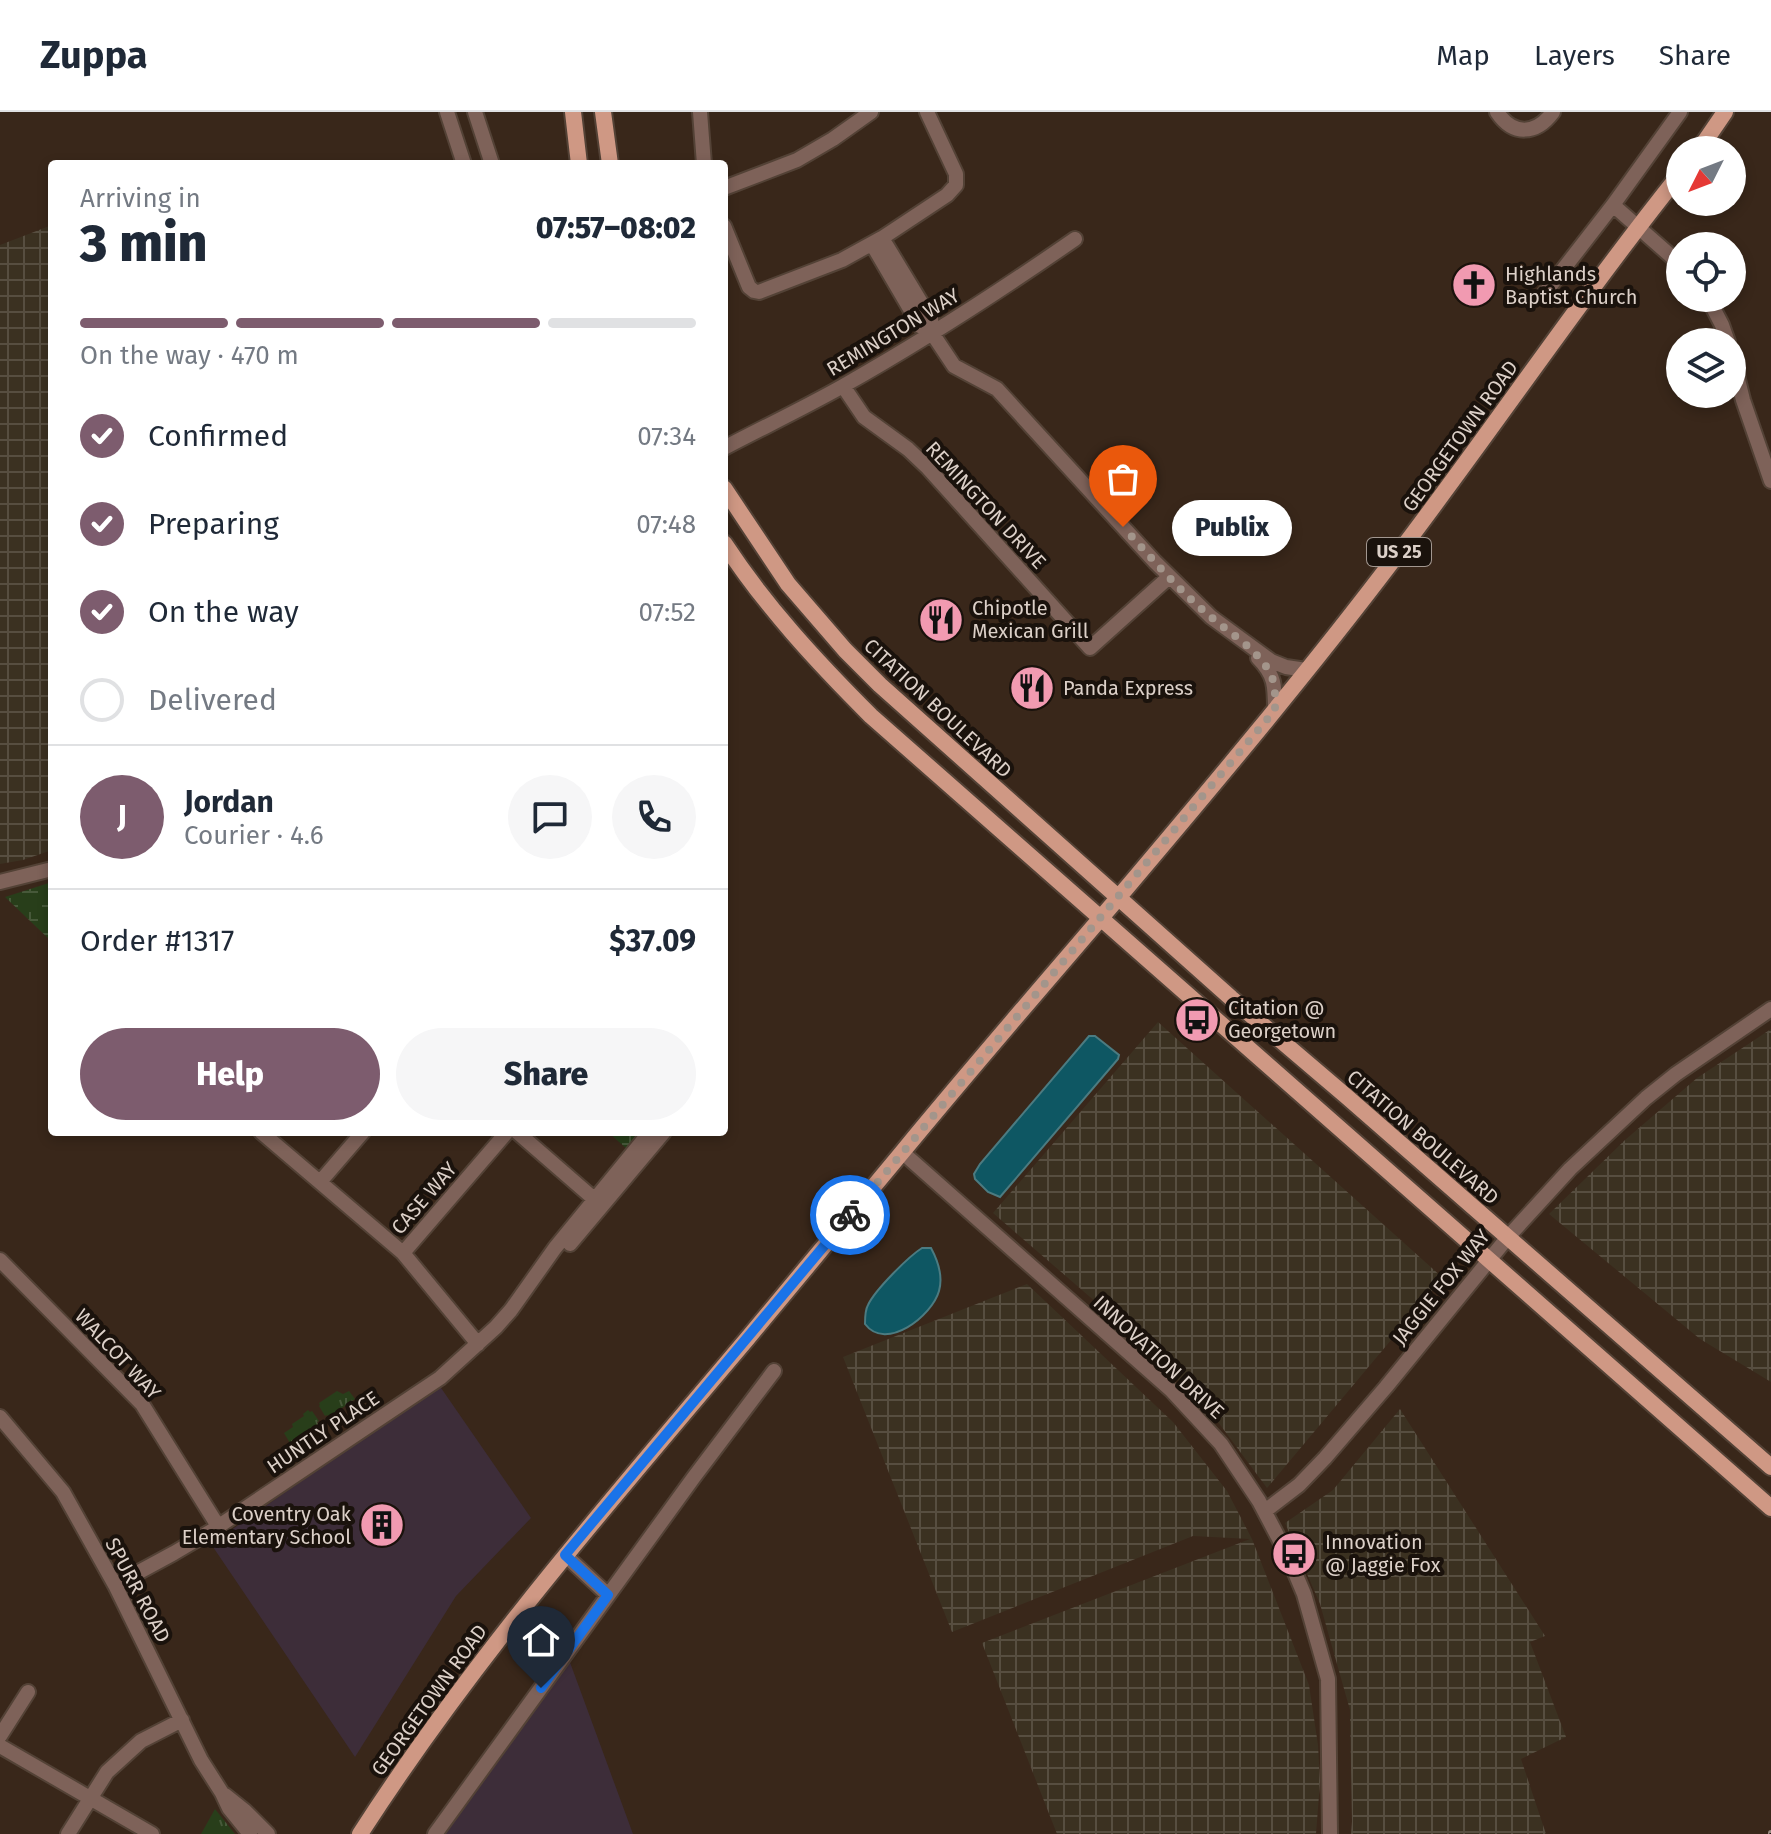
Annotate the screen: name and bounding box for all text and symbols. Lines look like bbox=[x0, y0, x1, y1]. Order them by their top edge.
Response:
text: Zuppa bbox=[40, 32, 148, 78]
text: Map bbox=[1436, 39, 1490, 72]
text: Layers bbox=[1534, 39, 1615, 72]
text: Share bbox=[1659, 39, 1731, 72]
north arrow bbox=[1666, 136, 1746, 216]
map controls bbox=[1666, 136, 1746, 408]
text: Arriving in bbox=[80, 183, 201, 214]
text: 07:57–08:02 bbox=[536, 210, 696, 246]
text: 3 min bbox=[80, 212, 208, 275]
button: locate bbox=[1666, 232, 1746, 312]
church icon: Highlands Baptist Church bbox=[1450, 261, 1498, 309]
place label: Highlands Baptist Church bbox=[1505, 262, 1637, 309]
street label: REMINGTON WAY bbox=[822, 283, 964, 381]
button: layers bbox=[1666, 328, 1746, 408]
text: On the way · 470 m bbox=[80, 340, 299, 371]
street label: GEORGETOWN ROAD bbox=[1397, 356, 1523, 516]
icon: check bbox=[80, 414, 124, 458]
text: Confirmed bbox=[148, 418, 288, 454]
text: 07:34 bbox=[637, 421, 696, 452]
street label: REMINGTON DRIVE bbox=[921, 436, 1051, 574]
pin bbox=[1089, 445, 1157, 527]
icon: bag bbox=[1101, 457, 1145, 501]
callout: Publix bbox=[1171, 499, 1291, 555]
icon: check bbox=[80, 502, 124, 546]
text: Preparing bbox=[148, 506, 279, 542]
text: 07:48 bbox=[636, 509, 696, 540]
text: Publix bbox=[1195, 512, 1269, 543]
road number: US 25 bbox=[1367, 538, 1431, 566]
icon: check bbox=[80, 590, 124, 634]
text: On the way bbox=[148, 594, 299, 630]
restaurant icon: Chipotle Mexican Grill bbox=[917, 596, 965, 644]
place label: Chipotle Mexican Grill bbox=[972, 596, 1089, 643]
text: 07:52 bbox=[639, 597, 696, 628]
street label: CITATION BOULEVARD bbox=[859, 633, 1017, 783]
restaurant icon: Panda Express bbox=[1008, 664, 1056, 712]
place label: Panda Express bbox=[1063, 676, 1193, 700]
text: Delivered bbox=[148, 682, 277, 718]
button: chat bbox=[508, 775, 592, 859]
button: phone bbox=[612, 775, 696, 859]
text: Jordan bbox=[184, 784, 274, 820]
text: J bbox=[117, 799, 127, 835]
text: Courier · 4.6 bbox=[184, 820, 324, 851]
text: Order #1317 bbox=[80, 923, 234, 959]
text: $37.09 bbox=[609, 923, 696, 959]
bus stop icon: Citation @ Georgetown bbox=[1173, 996, 1221, 1044]
place label: Citation @ Georgetown bbox=[1228, 996, 1336, 1043]
button: Help bbox=[80, 1028, 380, 1120]
button: Share bbox=[396, 1028, 696, 1120]
street label: CITATION BOULEVARD bbox=[1342, 1065, 1504, 1209]
street label: CASE WAY bbox=[386, 1157, 462, 1239]
courier bbox=[810, 1175, 890, 1255]
icon: bike bbox=[828, 1193, 872, 1237]
street label: JAGGIE FOX WAY bbox=[1387, 1224, 1495, 1350]
street label: INNOVATION DRIVE bbox=[1089, 1290, 1229, 1424]
street label: WALCOT WAY bbox=[70, 1304, 166, 1404]
street label: HUNTLY PLACE bbox=[262, 1386, 384, 1478]
building icon: Coventry Oak Elementary School bbox=[358, 1501, 406, 1549]
place label: Coventry Oak Elementary School bbox=[182, 1502, 352, 1549]
bus stop icon: Innovation @ Jaggie Fox bbox=[1270, 1530, 1318, 1578]
place label: Innovation @ Jaggie Fox bbox=[1325, 1530, 1441, 1577]
street label: SPURR ROAD bbox=[100, 1534, 176, 1646]
pin bbox=[507, 1606, 575, 1688]
icon: home bbox=[519, 1618, 563, 1662]
street label: GEORGETOWN ROAD bbox=[366, 1620, 492, 1780]

